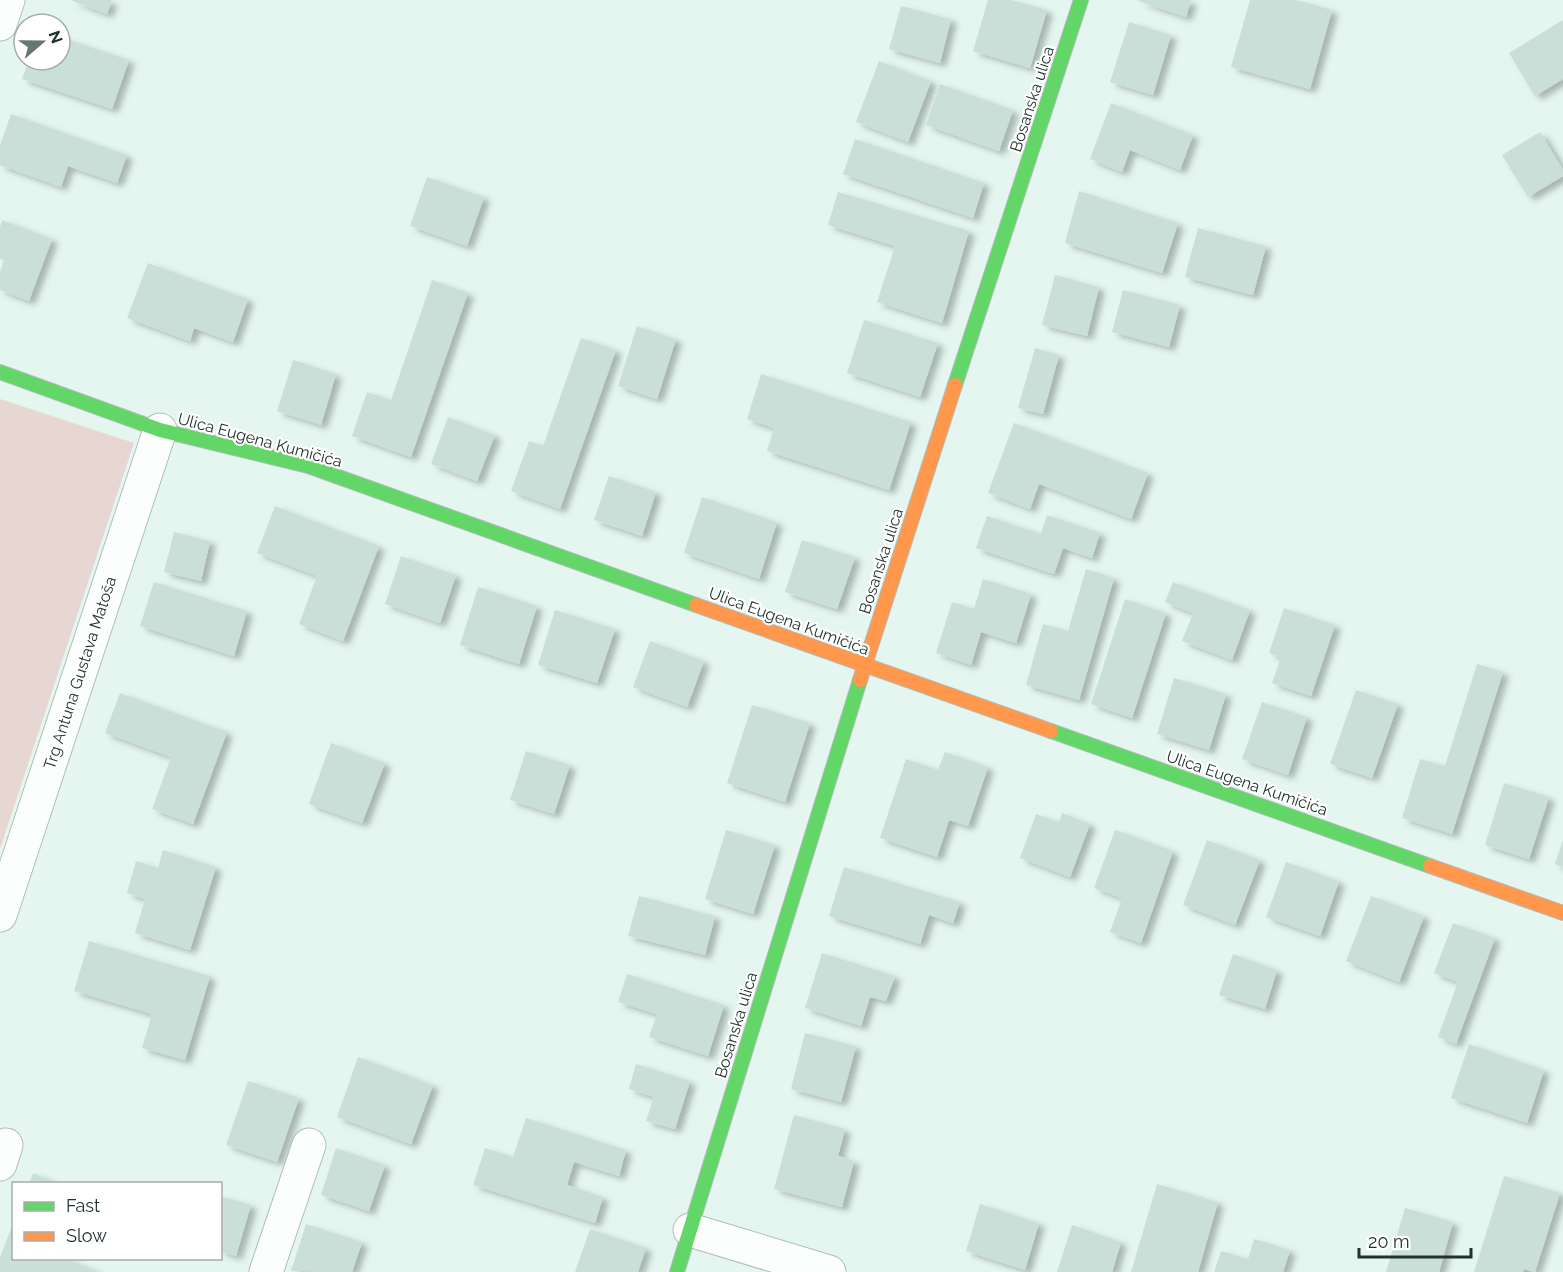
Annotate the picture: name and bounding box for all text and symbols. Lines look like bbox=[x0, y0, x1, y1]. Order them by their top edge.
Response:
north arrow bbox=[12, 12, 72, 72]
text: N bbox=[45, 28, 67, 46]
street label: Bosanska ulica bbox=[1006, 44, 1058, 154]
street label: Ulica Eugena Kumičića bbox=[176, 409, 344, 471]
street label: Bosanska ulica bbox=[855, 506, 907, 616]
street label: Trg Antuna Gustava Matoša bbox=[40, 574, 120, 772]
street label: Ulica Eugena Kumičića bbox=[706, 583, 872, 659]
street label: Ulica Eugena Kumičića bbox=[1164, 746, 1330, 820]
street label: Bosanska ulica bbox=[711, 970, 761, 1080]
legend bbox=[12, 1182, 222, 1260]
text: Fast bbox=[66, 1195, 100, 1216]
scale bar bbox=[1359, 1221, 1472, 1259]
text: Slow bbox=[66, 1225, 107, 1246]
text: 20 m bbox=[1368, 1231, 1410, 1252]

